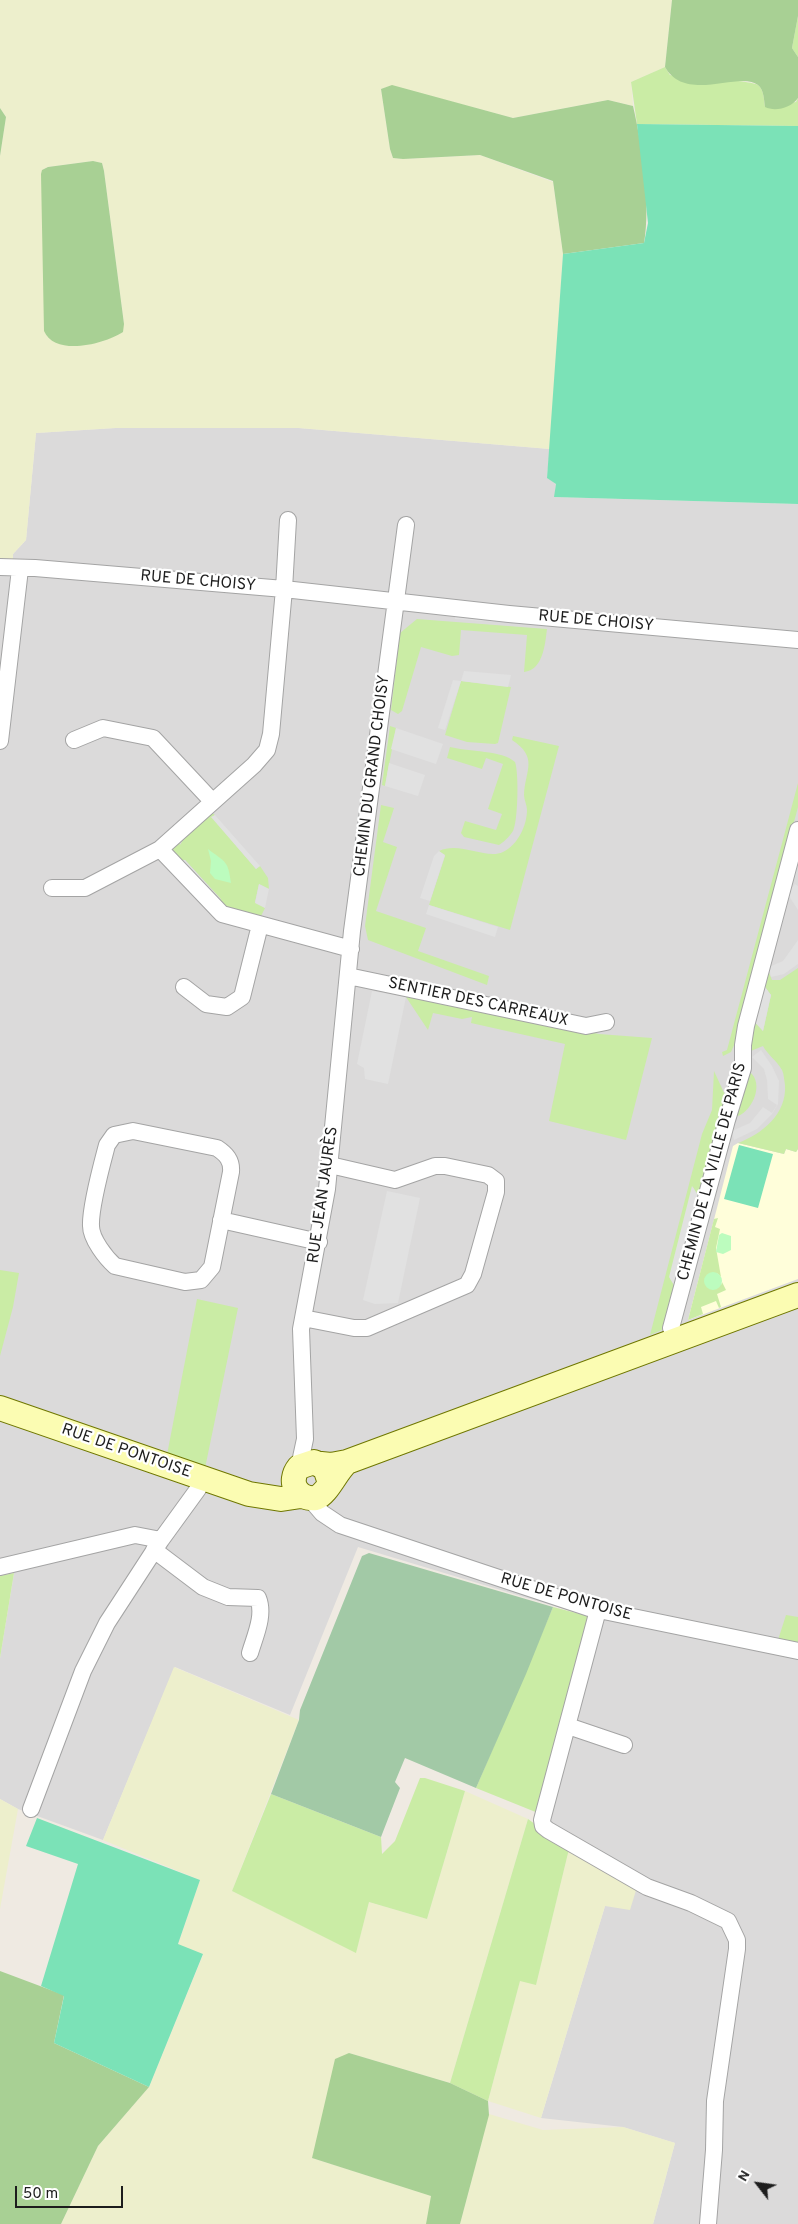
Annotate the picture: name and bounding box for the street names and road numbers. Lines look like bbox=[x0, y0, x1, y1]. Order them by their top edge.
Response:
street label: RUE DE CHOISY bbox=[139, 567, 257, 597]
street label: RUE DE CHOISY bbox=[537, 607, 655, 637]
street label: CHEMIN DU GRAND CHOISY bbox=[351, 674, 395, 878]
street label: SENTIER DES CARREAUX bbox=[386, 975, 570, 1031]
street label: CHEMIN DE LA VILLE DE PARIS bbox=[675, 1061, 751, 1283]
street label: RUE JEAN JAURÈS bbox=[305, 1125, 343, 1265]
street label: RUE DE PONTOISE bbox=[59, 1421, 193, 1483]
street label: RUE DE PONTOISE bbox=[498, 1570, 634, 1626]

